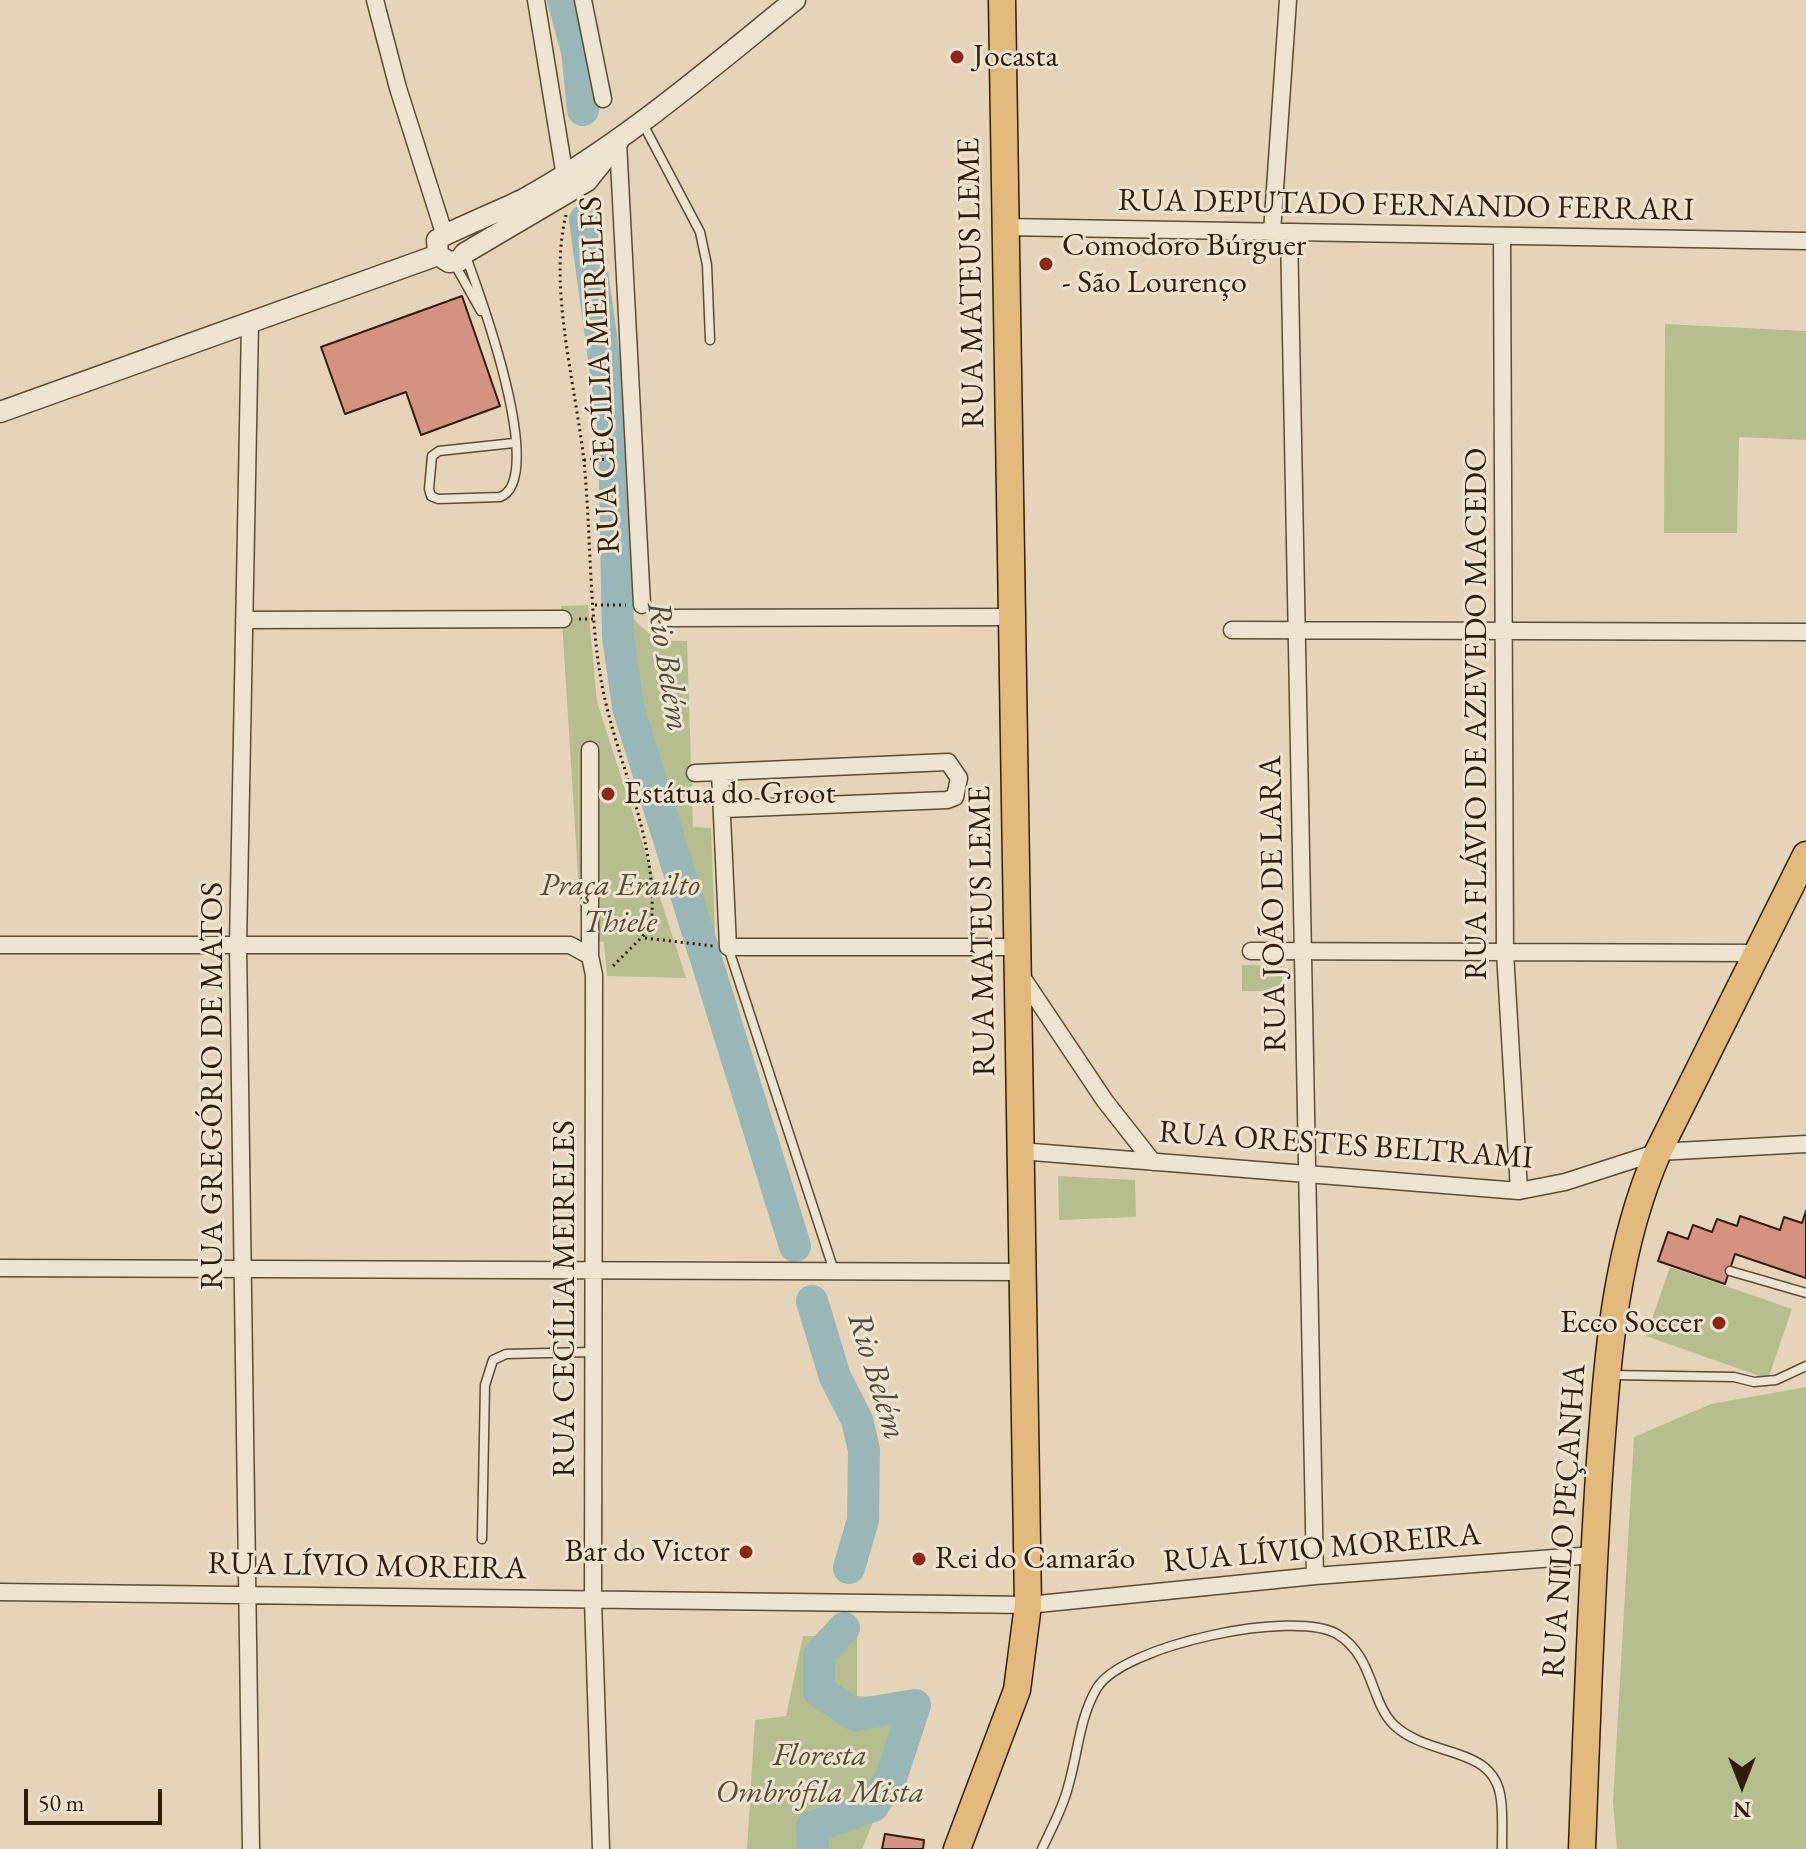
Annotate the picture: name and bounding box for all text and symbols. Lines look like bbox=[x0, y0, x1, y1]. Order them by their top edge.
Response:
place label: Jocasta bbox=[973, 38, 1058, 76]
marker: Jocasta bbox=[948, 48, 966, 66]
street label: RUA MATEUS LEME bbox=[950, 137, 994, 429]
street label: RUA DEPUTADO FERNANDO FERRARI bbox=[1117, 182, 1695, 230]
street label: RUA CECÍLIA MEIRELES bbox=[572, 195, 630, 555]
place label: Comodoro Búrguer - São Lourenço bbox=[1062, 227, 1307, 302]
marker: Comodoro Búrguer - São Lourenço bbox=[1037, 255, 1055, 273]
street label: RUA FLÁVIO DE AZEVEDO MACEDO bbox=[1458, 448, 1496, 980]
water label: Rio Belém bbox=[637, 598, 697, 734]
street label: RUA JOÃO DE LARA bbox=[1252, 755, 1296, 1053]
place label: Estátua do Groot bbox=[624, 775, 835, 813]
marker: Estátua do Groot bbox=[599, 785, 617, 803]
street label: RUA MATEUS LEME bbox=[961, 785, 1005, 1077]
park label: Praça Erailto Thiele bbox=[540, 867, 700, 942]
street label: RUA GREGÓRIO DE MATOS bbox=[194, 882, 232, 1290]
street label: RUA ORESTES BELTRAMI bbox=[1158, 1114, 1534, 1178]
street label: RUA CECÍLIA MEIRELES bbox=[546, 1120, 584, 1478]
place label: Ecco Soccer bbox=[1560, 1304, 1703, 1342]
water label: Rio Belém bbox=[837, 1308, 915, 1444]
marker: Ecco Soccer bbox=[1710, 1314, 1728, 1332]
street label: RUA NILO PEÇANHA bbox=[1535, 1363, 1595, 1679]
street label: RUA LÍVIO MOREIRA bbox=[1161, 1516, 1483, 1582]
place label: Bar do Victor bbox=[565, 1533, 730, 1571]
place label: Rei do Camarão bbox=[935, 1540, 1135, 1578]
marker: Bar do Victor bbox=[737, 1543, 755, 1561]
street label: RUA LÍVIO MOREIRA bbox=[207, 1545, 527, 1589]
marker: Rei do Camarão bbox=[910, 1550, 928, 1568]
park label: Floresta Ombrófila Mista bbox=[716, 1737, 924, 1812]
north arrow bbox=[1702, 1745, 1782, 1825]
scale bar bbox=[28, 1773, 166, 1823]
text: 50 m bbox=[38, 1787, 85, 1818]
text: N bbox=[1733, 1795, 1751, 1824]

